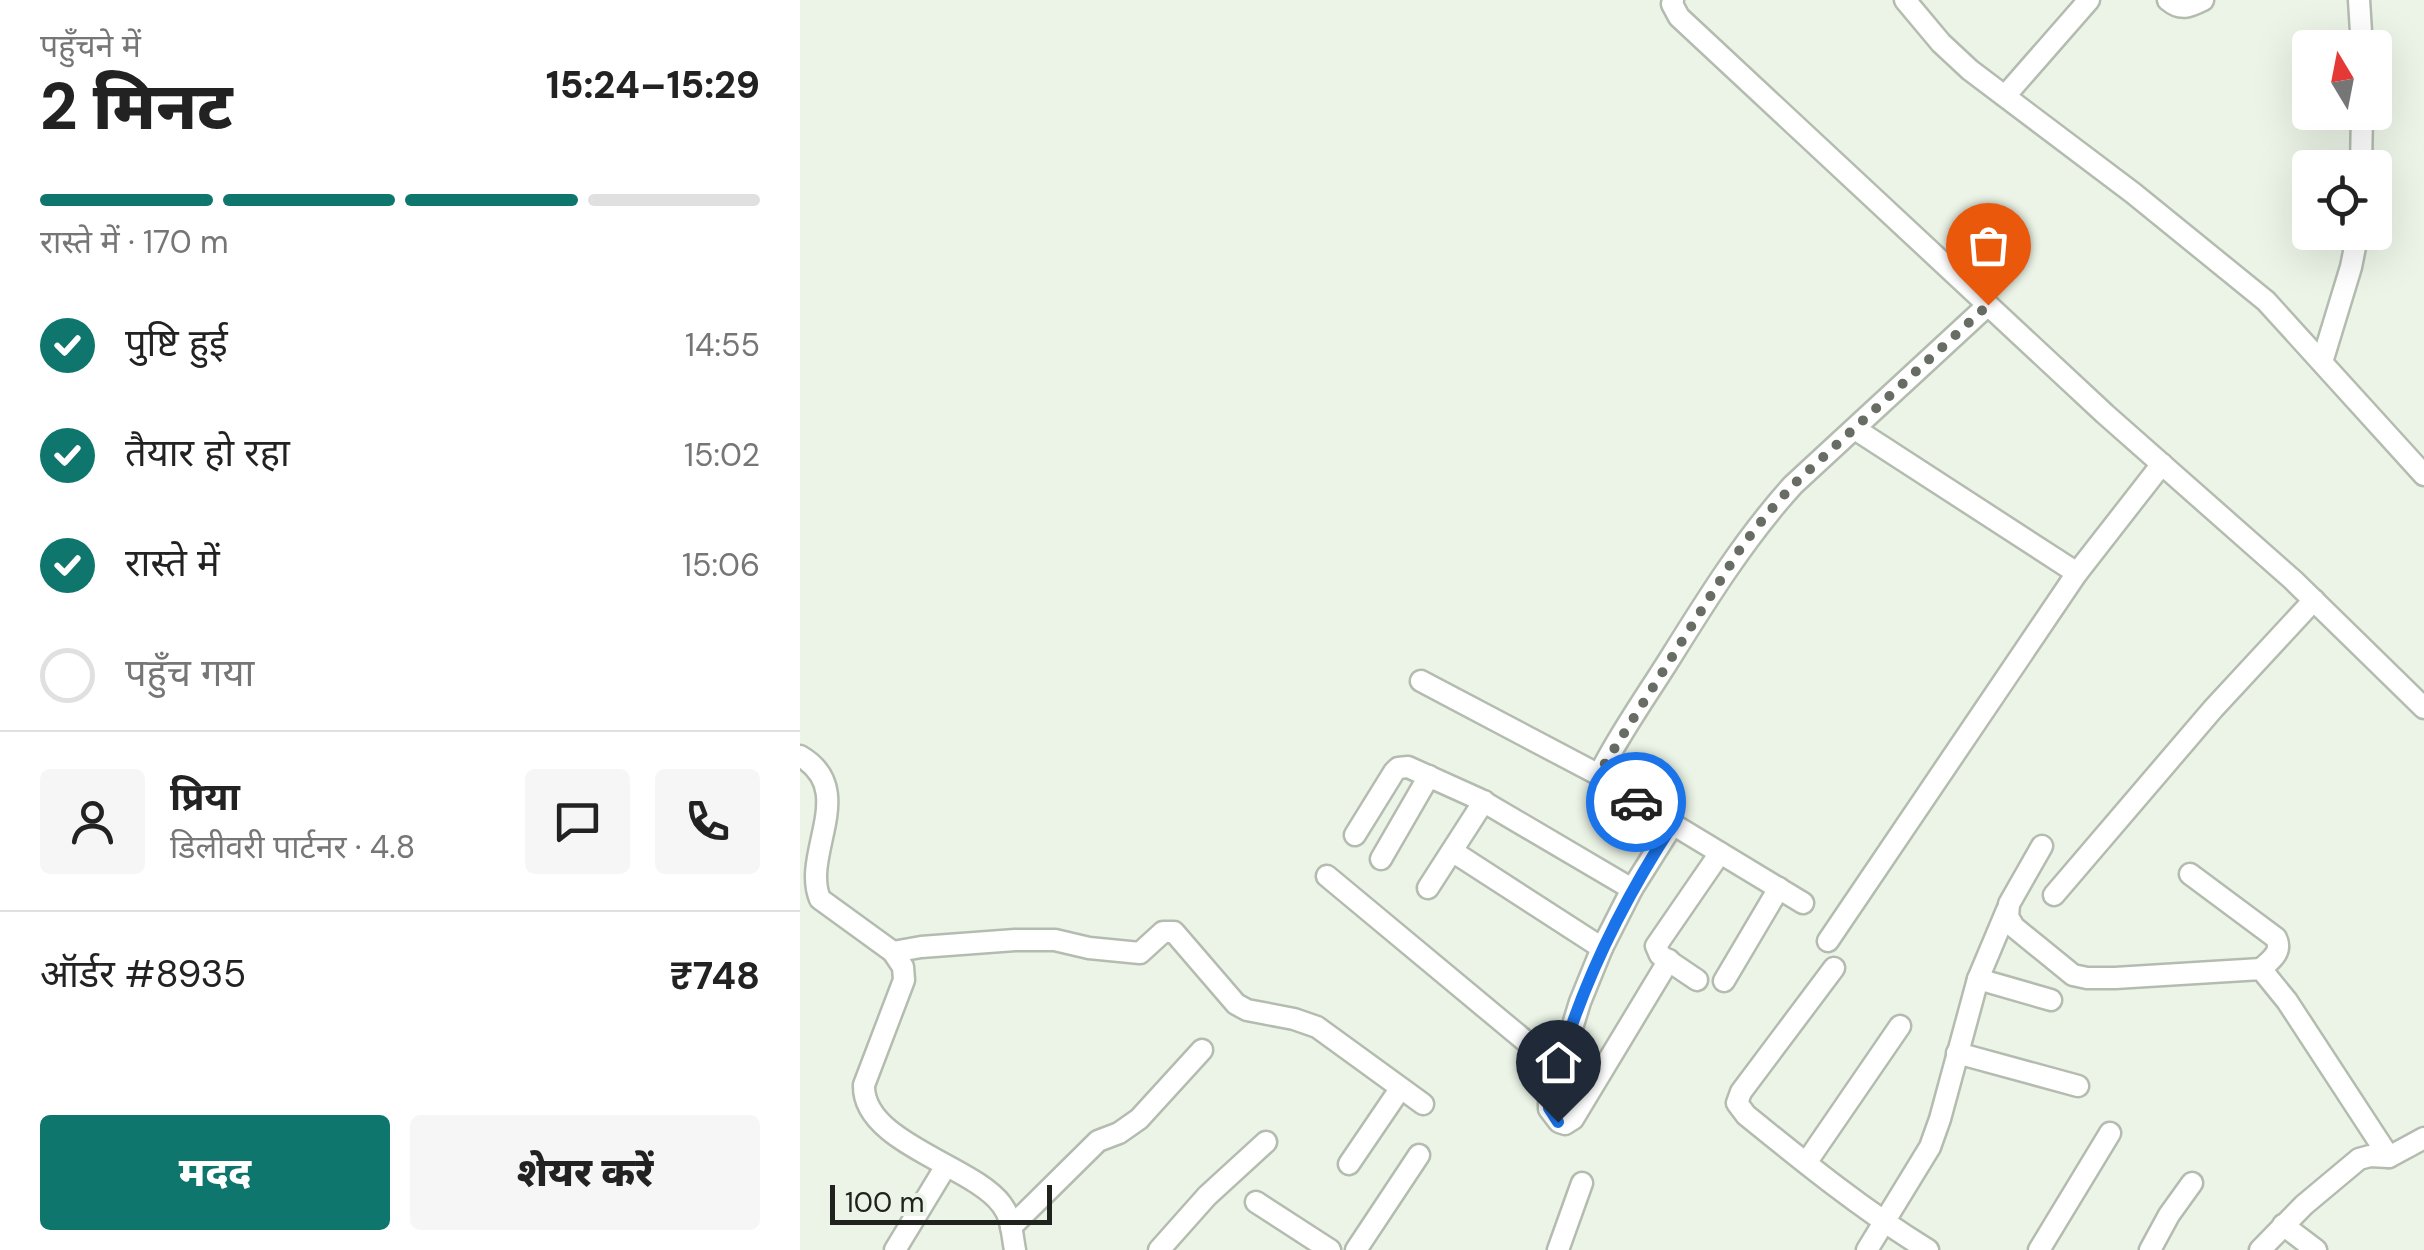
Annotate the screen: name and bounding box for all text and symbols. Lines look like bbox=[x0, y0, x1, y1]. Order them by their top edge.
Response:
text: पहुँचने में bbox=[40, 25, 141, 67]
north arrow bbox=[2292, 30, 2392, 130]
map controls bbox=[2292, 30, 2392, 250]
text: 15:24–15:29 bbox=[546, 60, 760, 110]
text: 2 मिनट bbox=[40, 65, 233, 149]
button: locate bbox=[2292, 150, 2392, 250]
pin bbox=[1946, 203, 2031, 306]
icon: bag bbox=[1961, 218, 2016, 273]
text: रास्ते में · 170 m bbox=[40, 221, 229, 263]
icon: check bbox=[40, 318, 95, 373]
text: पुष्टि हुई bbox=[125, 318, 228, 368]
text: 14:55 bbox=[685, 324, 760, 366]
icon: check bbox=[40, 428, 95, 483]
text: तैयार हो रहा bbox=[125, 428, 290, 478]
text: 15:02 bbox=[684, 434, 760, 476]
icon: check bbox=[40, 538, 95, 593]
text: रास्ते में bbox=[125, 538, 220, 588]
text: 15:06 bbox=[682, 544, 760, 586]
text: पहुँच गया bbox=[125, 648, 254, 698]
courier bbox=[1586, 752, 1686, 852]
button: person bbox=[40, 769, 145, 874]
button: chat bbox=[525, 769, 630, 874]
button: phone bbox=[655, 769, 760, 874]
text: प्रिया bbox=[170, 772, 240, 822]
icon: car bbox=[1609, 775, 1664, 830]
text: डिलीवरी पार्टनर · 4.8 bbox=[170, 826, 415, 868]
text: ऑर्डर #8935 bbox=[40, 949, 246, 999]
text: ₹748 bbox=[670, 951, 760, 1001]
pin bbox=[1516, 1020, 1601, 1123]
icon: home bbox=[1531, 1035, 1586, 1090]
button: मदद bbox=[40, 1115, 390, 1230]
button: शेयर करें bbox=[410, 1115, 760, 1230]
scale bar bbox=[830, 1180, 1052, 1224]
text: 100 m bbox=[845, 1184, 924, 1221]

